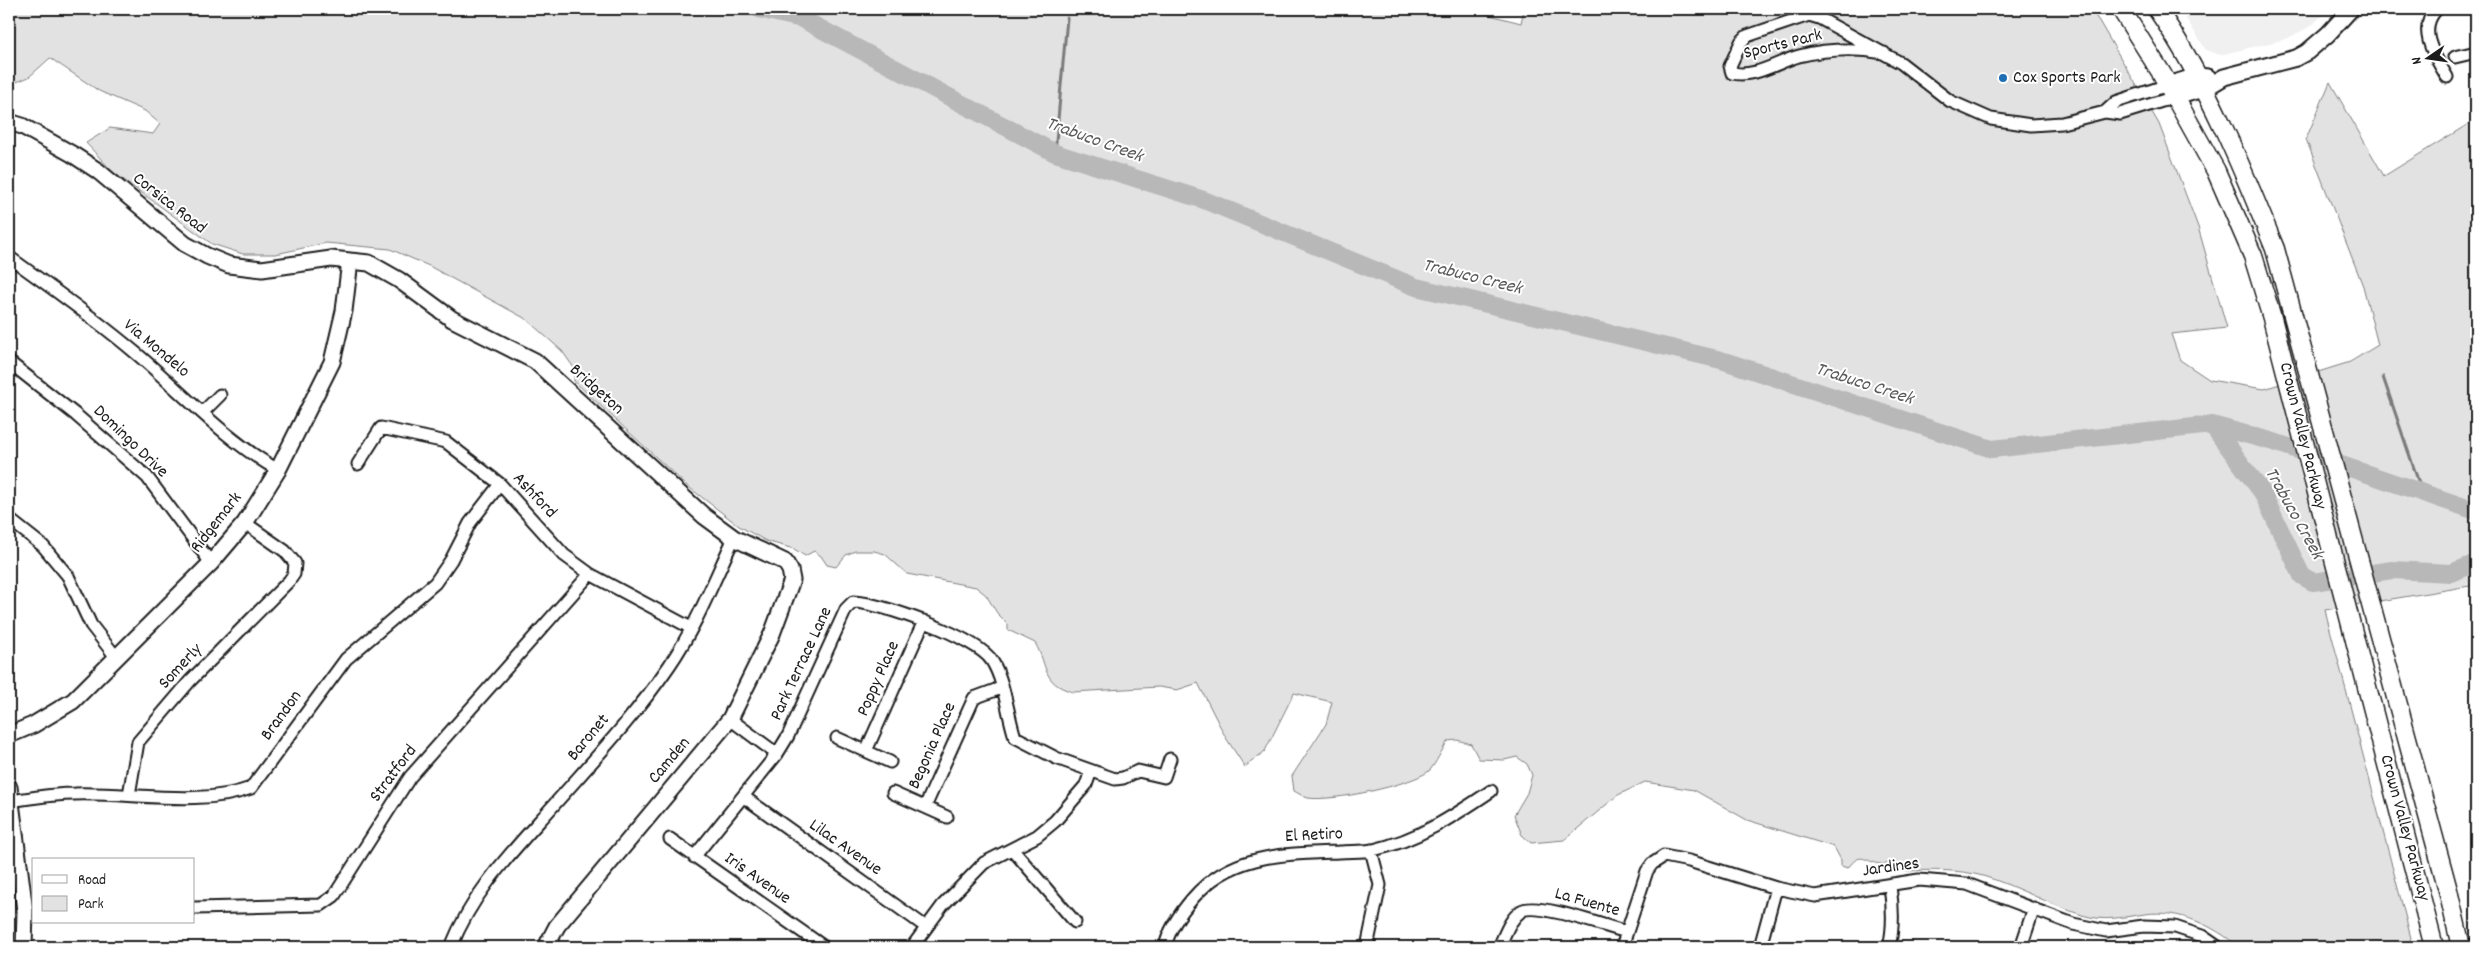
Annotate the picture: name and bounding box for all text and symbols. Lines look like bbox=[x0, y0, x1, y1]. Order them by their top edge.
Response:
street label: Sports Park bbox=[1741, 23, 1825, 67]
north arrow bbox=[2402, 32, 2452, 82]
text: N bbox=[2407, 55, 2428, 66]
place label: Cox Sports Park bbox=[2013, 66, 2121, 91]
marker: Cox Sports Park bbox=[1997, 72, 2009, 84]
water label: Trabuco Creek bbox=[1042, 111, 1148, 172]
street label: Corsica Road bbox=[127, 167, 211, 241]
water label: Trabuco Creek bbox=[1420, 253, 1527, 304]
street label: Via Mondelo bbox=[117, 314, 195, 384]
water label: Trabuco Creek bbox=[1812, 356, 1918, 414]
street label: Bridgeton bbox=[563, 359, 629, 421]
street label: Crown Valley Parkway bbox=[2272, 360, 2333, 513]
street label: Domingo Drive bbox=[87, 400, 173, 484]
water label: Trabuco Creek bbox=[2257, 463, 2330, 567]
street label: Ashford bbox=[506, 467, 562, 525]
street label: Ridgemark bbox=[185, 487, 249, 559]
street label: Park Terrace Lane bbox=[765, 603, 839, 725]
street label: Poppy Place bbox=[851, 637, 907, 721]
street label: Somerly bbox=[153, 638, 209, 695]
street label: Brandon bbox=[255, 686, 309, 746]
street label: Begonia Place bbox=[903, 699, 963, 793]
street label: Baronet bbox=[562, 709, 616, 767]
street label: Camden bbox=[643, 732, 697, 790]
street label: Stratford bbox=[364, 740, 424, 808]
street label: Crown Valley Parkway bbox=[2372, 752, 2436, 905]
street label: Lilac Avenue bbox=[803, 814, 887, 882]
street label: El Retiro bbox=[1284, 822, 1344, 850]
street label: Iris Avenue bbox=[718, 847, 796, 911]
street label: Jardines bbox=[1861, 852, 1921, 884]
legend bbox=[32, 858, 195, 924]
text: Road bbox=[78, 870, 106, 892]
street label: La Fuente bbox=[1552, 882, 1622, 924]
text: Park bbox=[78, 894, 104, 916]

